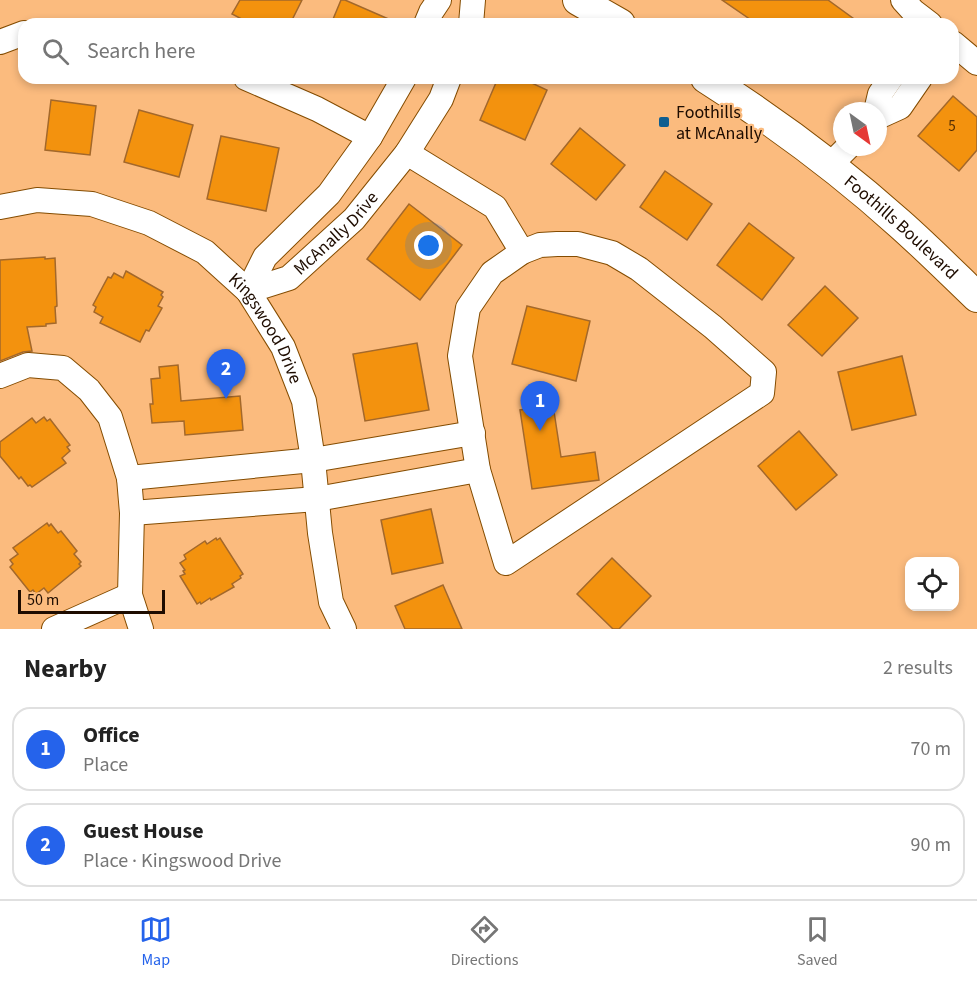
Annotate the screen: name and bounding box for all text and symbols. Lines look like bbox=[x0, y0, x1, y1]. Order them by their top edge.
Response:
search box bbox=[18, 18, 959, 84]
icon: search bbox=[39, 35, 72, 68]
text: Search here bbox=[87, 35, 195, 67]
place label: Foothills at McAnally bbox=[676, 100, 763, 146]
north arrow bbox=[833, 102, 887, 156]
marker: Foothills at McAnally bbox=[657, 115, 671, 129]
house number: 5 bbox=[948, 116, 956, 137]
street label: Foothills Boulevard bbox=[839, 169, 964, 285]
street label: McAnally Drive bbox=[288, 186, 384, 281]
your location bbox=[414, 231, 443, 260]
street label: Kingswood Drive bbox=[223, 267, 309, 387]
pin: 2 bbox=[206, 350, 246, 399]
pin: 1 bbox=[520, 382, 560, 431]
map controls bbox=[905, 557, 959, 611]
button: locate bbox=[905, 557, 959, 611]
scale bar bbox=[18, 587, 165, 614]
text: 50 m bbox=[27, 589, 59, 611]
text: Nearby bbox=[24, 650, 107, 687]
text: 2 results bbox=[883, 654, 953, 682]
text: Office bbox=[83, 719, 140, 751]
text: 1 bbox=[40, 735, 51, 763]
text: 70 m bbox=[911, 735, 951, 763]
text: Place bbox=[83, 751, 128, 779]
text: Guest House bbox=[83, 815, 204, 847]
text: 2 bbox=[40, 831, 51, 859]
text: 90 m bbox=[911, 831, 951, 859]
text: Place · Kingswood Drive bbox=[83, 847, 281, 875]
tab: Map bbox=[139, 913, 172, 971]
tab: Directions bbox=[451, 913, 518, 971]
tab: Saved bbox=[797, 913, 838, 971]

